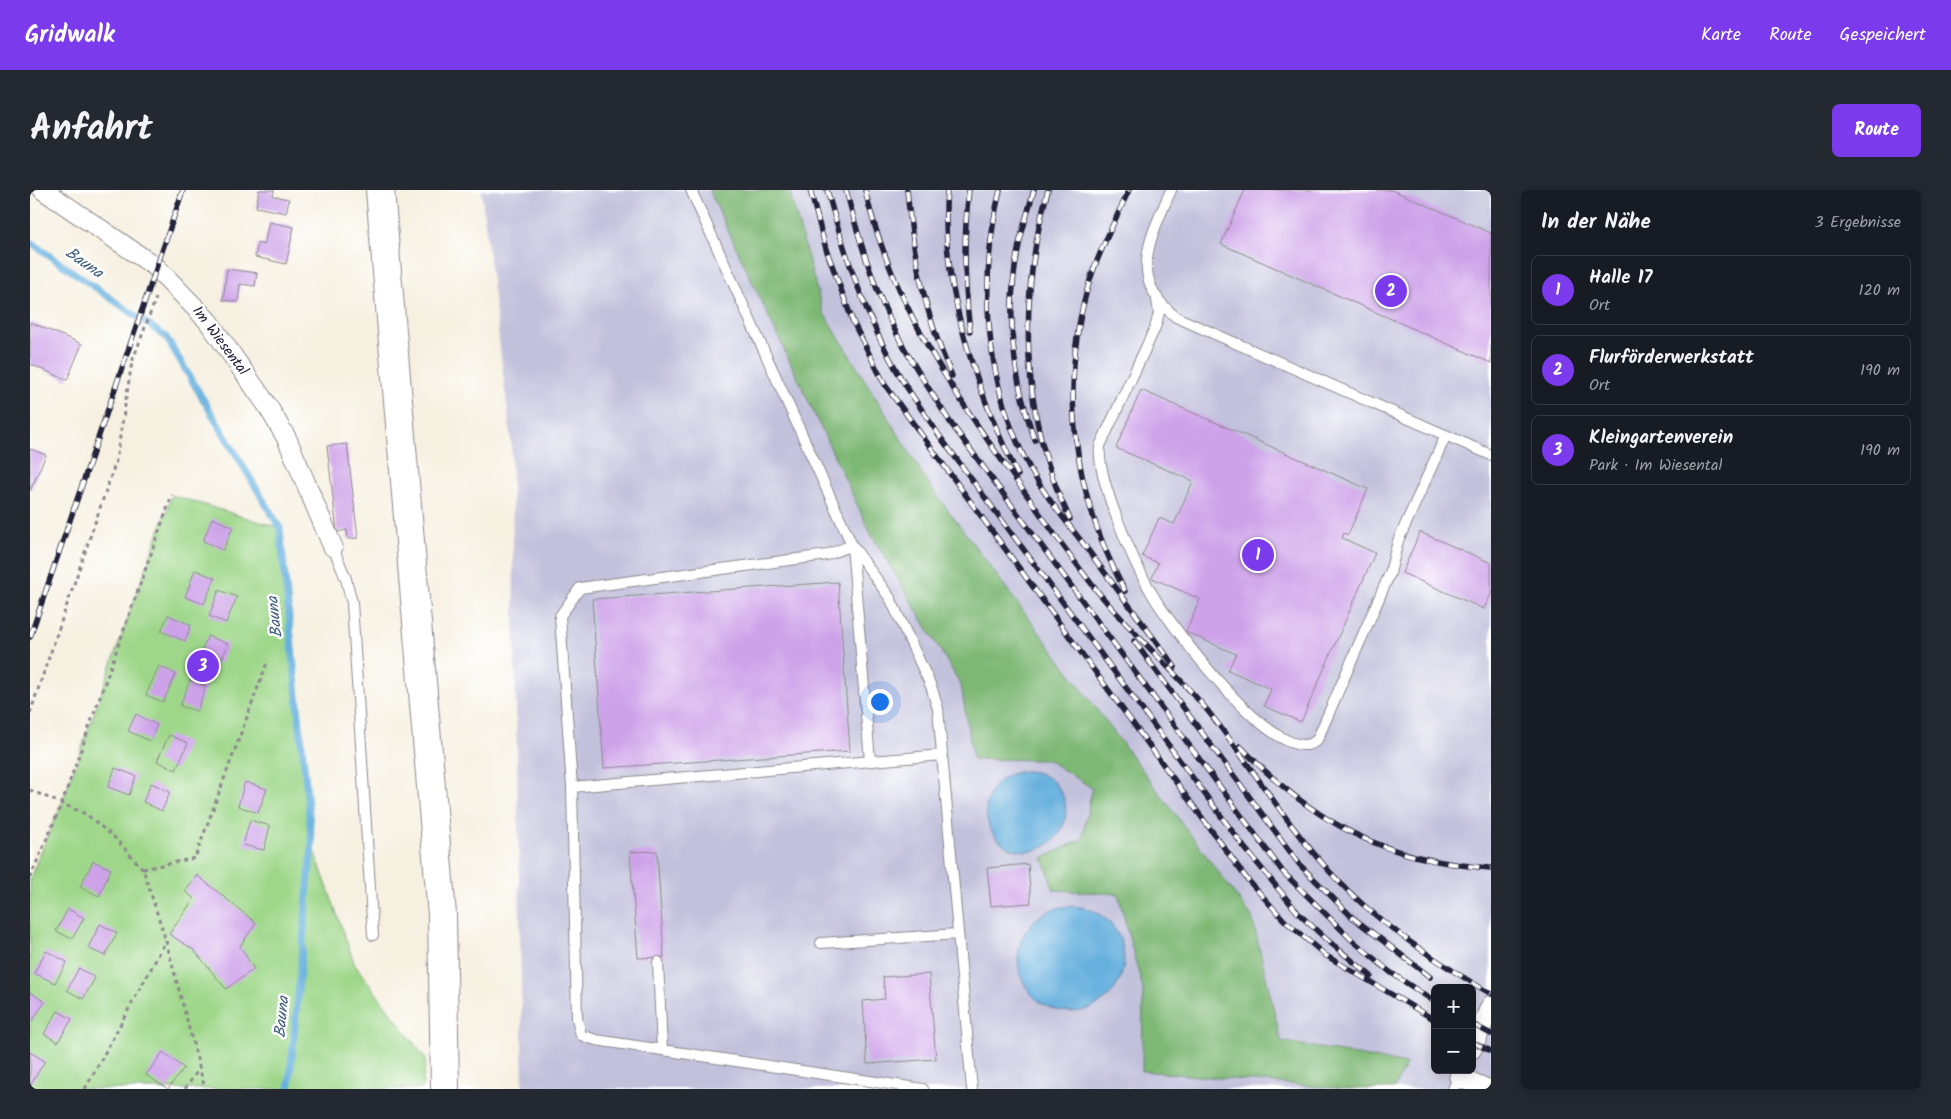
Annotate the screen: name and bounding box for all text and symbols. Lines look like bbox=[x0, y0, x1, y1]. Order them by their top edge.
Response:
text: Gridwalk bbox=[25, 16, 115, 55]
text: Karte bbox=[1701, 21, 1741, 50]
text: Route bbox=[1769, 21, 1812, 50]
text: Gespeichert bbox=[1840, 21, 1926, 50]
text: Anfahrt bbox=[30, 102, 153, 158]
button: Route bbox=[1832, 104, 1921, 157]
text: In der Nähe bbox=[1541, 206, 1651, 239]
text: 3 Ergebnisse bbox=[1814, 210, 1901, 235]
water label: Bauna bbox=[60, 241, 109, 286]
text: Halle 17 bbox=[1589, 263, 1652, 293]
pin: 2 bbox=[1375, 272, 1407, 310]
text: 1 bbox=[1556, 278, 1560, 303]
text: 120 m bbox=[1859, 278, 1900, 303]
text: Ort bbox=[1589, 293, 1610, 318]
street label: Im Wiesental bbox=[186, 301, 255, 381]
text: Flurförderwerkstatt bbox=[1589, 343, 1754, 373]
text: 2 bbox=[1553, 358, 1563, 383]
text: 190 m bbox=[1860, 358, 1900, 383]
text: Ort bbox=[1589, 373, 1610, 398]
text: Kleingartenverein bbox=[1589, 423, 1733, 453]
text: 3 bbox=[1554, 438, 1562, 463]
text: 190 m bbox=[1860, 438, 1900, 463]
text: Park · Im Wiesental bbox=[1589, 453, 1722, 478]
pin: 1 bbox=[1242, 536, 1274, 574]
water label: Bauna bbox=[260, 594, 290, 639]
pin: 3 bbox=[187, 647, 219, 685]
your location bbox=[867, 689, 893, 715]
map controls bbox=[1431, 984, 1476, 1074]
button: + bbox=[1431, 984, 1476, 1029]
water label: Bauna bbox=[268, 994, 296, 1039]
button: − bbox=[1431, 1029, 1476, 1074]

